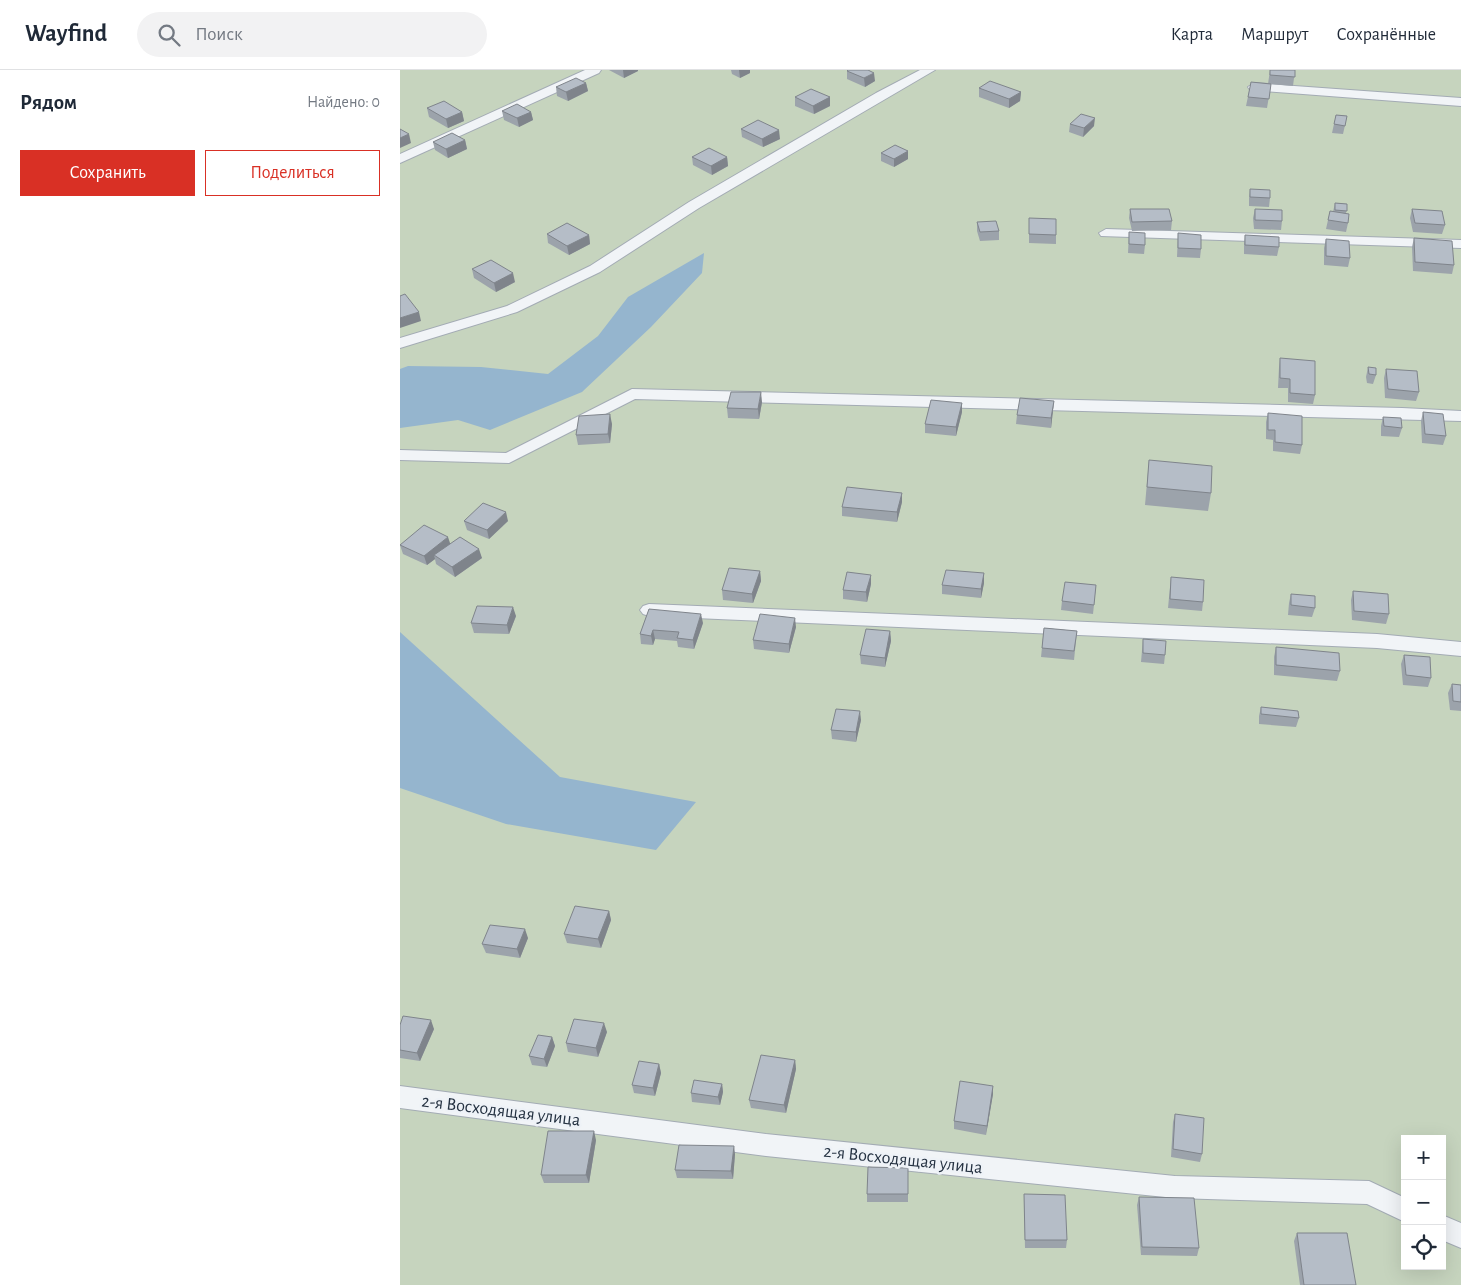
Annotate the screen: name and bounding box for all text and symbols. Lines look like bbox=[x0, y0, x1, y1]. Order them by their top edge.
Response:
search box bbox=[137, 12, 487, 57]
icon: search bbox=[155, 21, 183, 49]
text: Wayfind bbox=[25, 22, 107, 46]
text: Поиск bbox=[195, 25, 243, 44]
text: Карта bbox=[1171, 26, 1213, 44]
text: Маршрут bbox=[1241, 26, 1309, 44]
text: Сохранённые bbox=[1337, 26, 1436, 44]
text: Рядом bbox=[20, 92, 77, 113]
text: Найдено: 0 bbox=[307, 94, 380, 110]
button: Сохранить bbox=[20, 150, 195, 196]
button: Поделиться bbox=[205, 150, 380, 196]
street label: 2-я Восходящая улица bbox=[421, 1092, 581, 1130]
map controls bbox=[1401, 1135, 1446, 1270]
button: + bbox=[1401, 1135, 1446, 1180]
street label: 2-я Восходящая улица bbox=[823, 1143, 983, 1177]
button: − bbox=[1401, 1180, 1446, 1225]
button: locate bbox=[1401, 1225, 1446, 1270]

